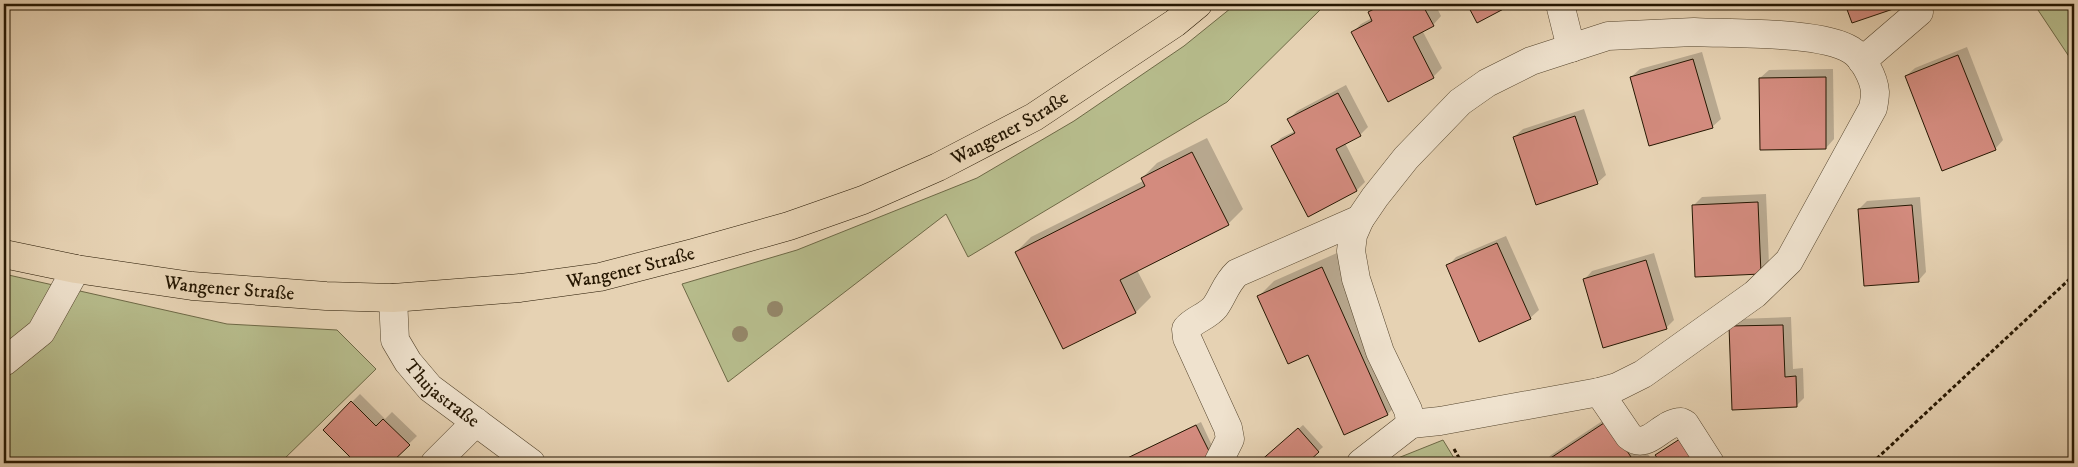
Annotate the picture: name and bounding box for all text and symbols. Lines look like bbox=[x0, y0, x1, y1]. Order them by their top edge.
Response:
street label: Wangener Straße bbox=[946, 86, 1073, 170]
street label: Wangener Straße bbox=[564, 242, 697, 293]
street label: Wangener Straße bbox=[161, 270, 295, 305]
street label: Thujastraße bbox=[399, 354, 484, 432]

